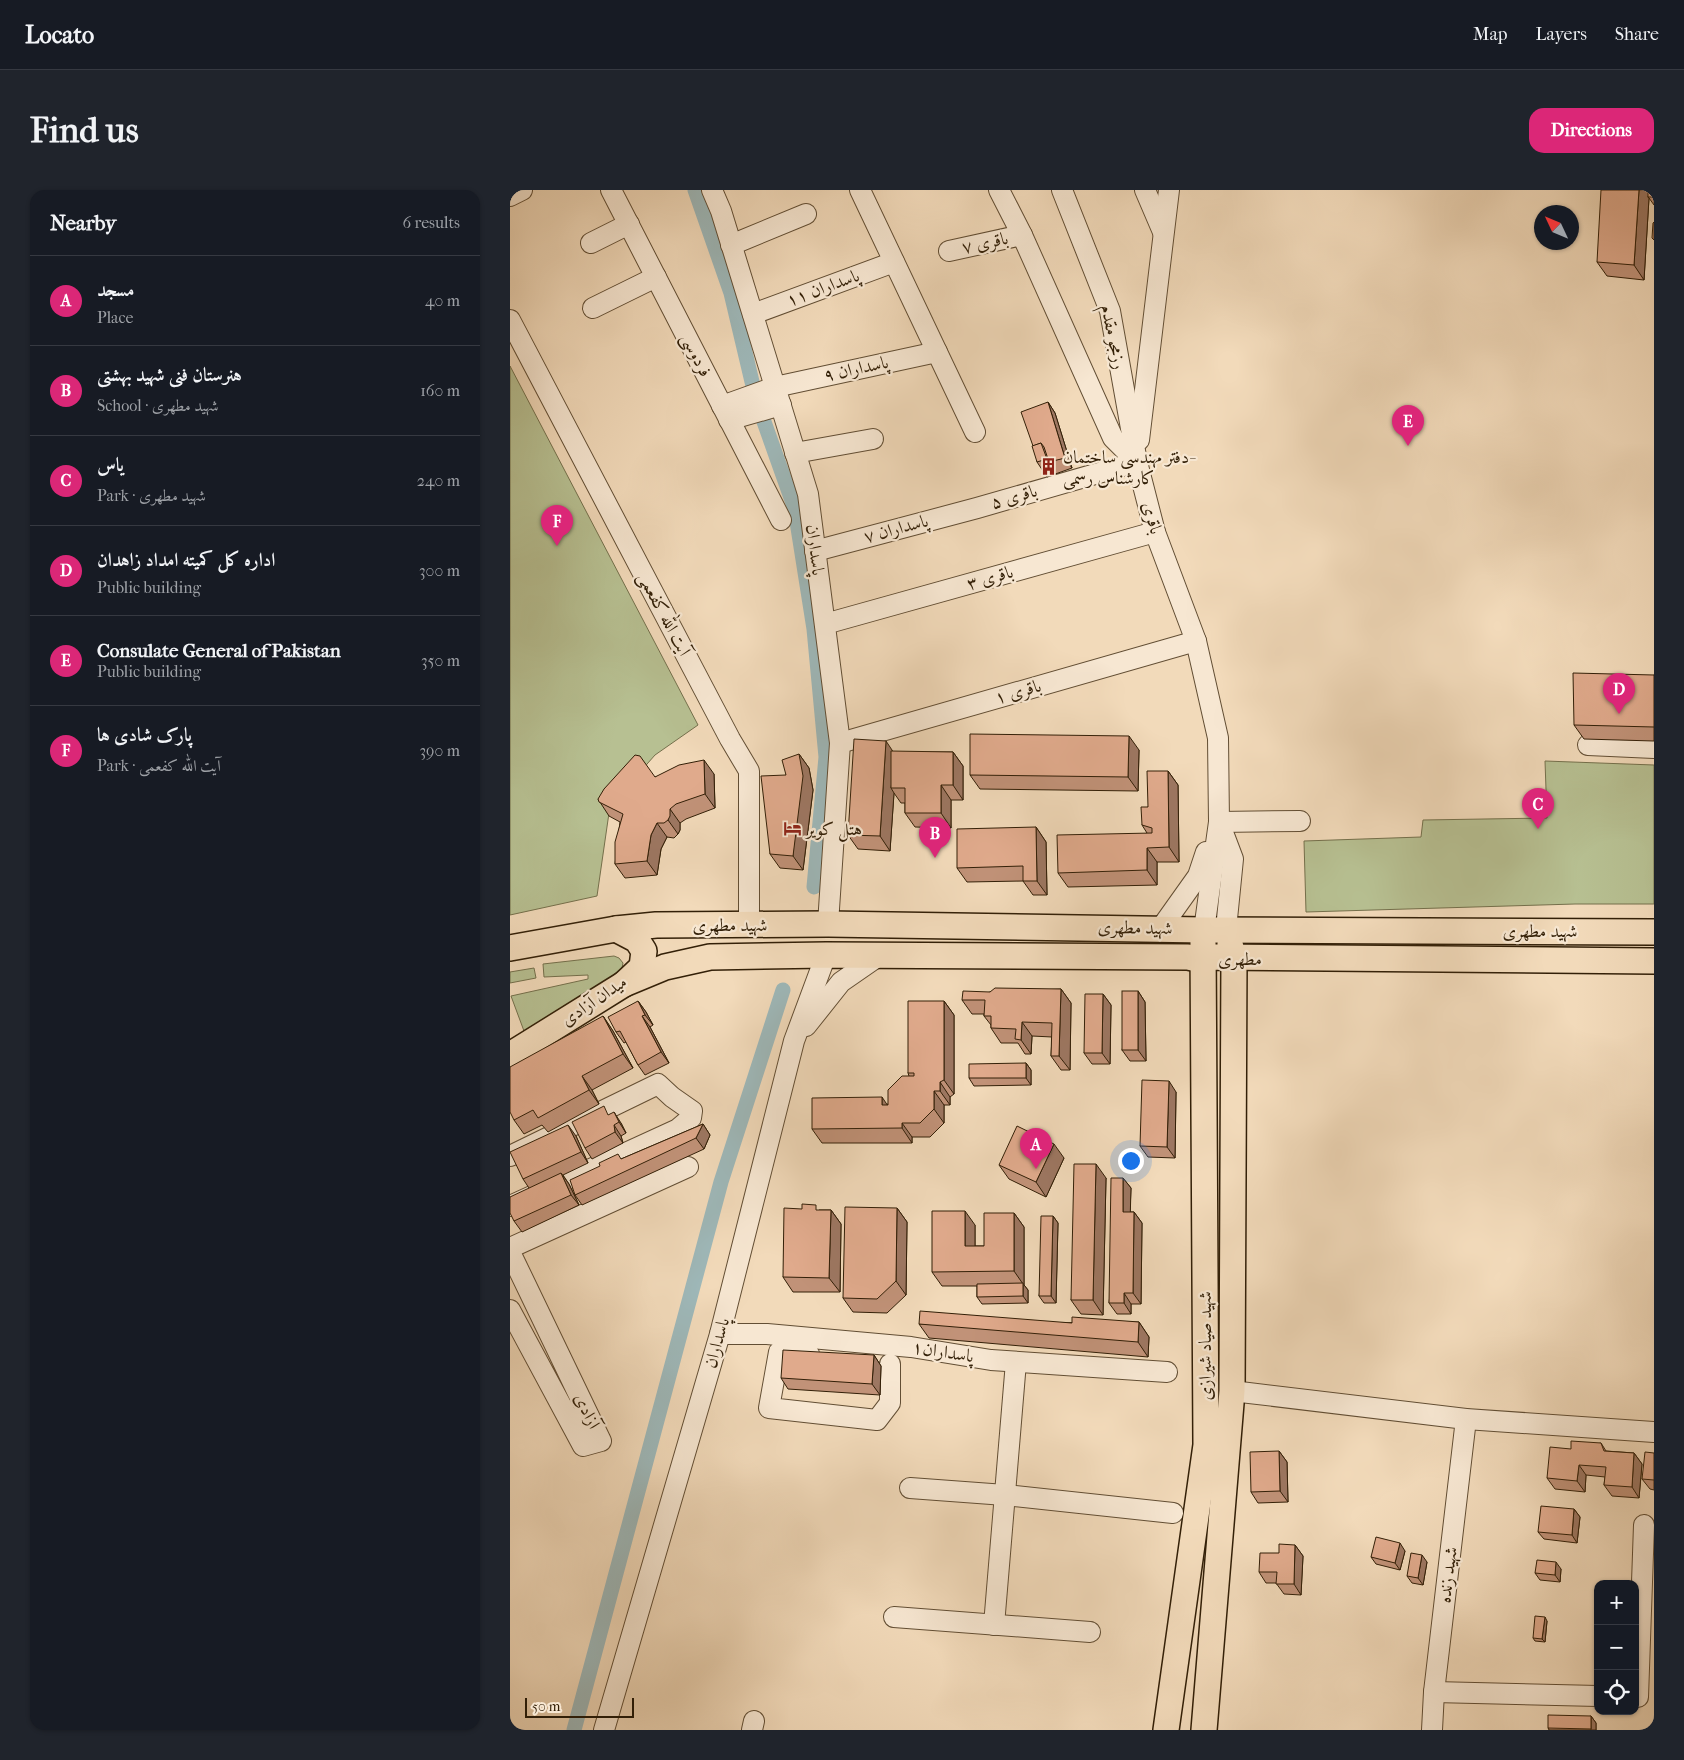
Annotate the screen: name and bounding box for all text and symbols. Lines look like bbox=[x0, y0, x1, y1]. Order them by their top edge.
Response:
text: Locato bbox=[25, 21, 94, 49]
text: Map bbox=[1473, 24, 1507, 45]
text: Layers bbox=[1535, 24, 1587, 45]
text: Share bbox=[1615, 24, 1659, 45]
button: Directions bbox=[1529, 108, 1654, 153]
text: Find us bbox=[30, 110, 139, 151]
north arrow bbox=[1534, 205, 1579, 250]
text: Nearby bbox=[50, 211, 116, 235]
text: 6 results bbox=[402, 213, 460, 232]
street label: باقری ۷ bbox=[960, 228, 1010, 259]
street label: پاسداران ۱۱ bbox=[783, 265, 865, 313]
text: مسجد bbox=[97, 279, 134, 301]
text: A bbox=[61, 291, 71, 310]
text: 40 m bbox=[425, 291, 460, 310]
street label: رزمجو مقدم bbox=[1091, 303, 1130, 372]
text: Place bbox=[97, 308, 133, 327]
street label: فردوسی bbox=[674, 330, 716, 381]
street label: پاسداران ۹ bbox=[822, 352, 892, 388]
text: هنرستان فنی شهید بهشتی bbox=[97, 364, 242, 386]
text: B bbox=[61, 381, 71, 400]
text: 160 m bbox=[420, 381, 460, 400]
text: School · شهید مطهری bbox=[97, 396, 219, 415]
pin: E bbox=[1392, 405, 1424, 446]
place label: دفتر مهندسی ساختمان- کارشناس رسمی bbox=[1063, 447, 1196, 490]
text: یاس bbox=[97, 454, 124, 476]
building icon: دفتر مهندسی ساختمان- کارشناس رسمی bbox=[1039, 457, 1059, 477]
text: C bbox=[61, 471, 71, 490]
text: 240 m bbox=[417, 471, 460, 490]
street label: باقری ۵ bbox=[988, 480, 1040, 515]
text: Park · شهید مطهری bbox=[97, 486, 206, 505]
street label: باقری bbox=[1136, 499, 1167, 537]
pin: F bbox=[541, 505, 573, 546]
street label: پاسداران ۷ bbox=[861, 510, 933, 550]
street label: پاسداران bbox=[799, 523, 829, 579]
text: اداره کل کمیته امداد زاهدان bbox=[97, 549, 276, 571]
text: D bbox=[60, 561, 72, 580]
text: 300 m bbox=[419, 561, 460, 580]
street label: باقری ۳ bbox=[964, 561, 1016, 596]
street label: آیت الله کفعمی bbox=[632, 567, 699, 662]
text: Public building bbox=[97, 578, 201, 597]
text: Consulate General of Pakistan bbox=[97, 640, 341, 662]
text: E bbox=[61, 651, 71, 670]
text: 350 m bbox=[421, 651, 460, 670]
text: Public building bbox=[97, 662, 201, 681]
pin: D bbox=[1603, 673, 1635, 714]
street label: باقری ۱ bbox=[992, 675, 1044, 710]
text: پارک شادی ها bbox=[97, 724, 192, 746]
text: F bbox=[62, 741, 70, 760]
text: 390 m bbox=[419, 741, 460, 760]
text: Park · آیت الله کفعمی bbox=[97, 756, 221, 775]
pin: C bbox=[1522, 788, 1554, 829]
pin: B bbox=[919, 817, 951, 858]
hotel icon: هتل کویر bbox=[782, 819, 802, 839]
place label: هتل کویر bbox=[804, 819, 862, 842]
street label: شهید مطهری bbox=[692, 915, 768, 937]
street label: شهید مطهری bbox=[1097, 917, 1173, 940]
street label: شهید مطهری bbox=[1502, 921, 1578, 943]
street label: مطهری bbox=[1218, 949, 1262, 971]
street label: میدان آزادی bbox=[557, 971, 631, 1031]
pin: A bbox=[1020, 1128, 1052, 1169]
your location bbox=[1118, 1148, 1144, 1174]
street label: شهید صیاد شیرازی bbox=[1195, 1291, 1217, 1401]
street label: پاسداران bbox=[700, 1314, 737, 1371]
street label: پاسداران۱ bbox=[910, 1337, 977, 1369]
street label: آزادی bbox=[569, 1390, 605, 1434]
street label: شهید زنده bbox=[1434, 1546, 1463, 1605]
map controls bbox=[1594, 1580, 1639, 1715]
button: + bbox=[1594, 1580, 1639, 1625]
button: − bbox=[1594, 1625, 1639, 1670]
button: locate bbox=[1594, 1670, 1639, 1715]
scale bar bbox=[525, 1695, 634, 1718]
text: 50 m bbox=[532, 1698, 560, 1715]

